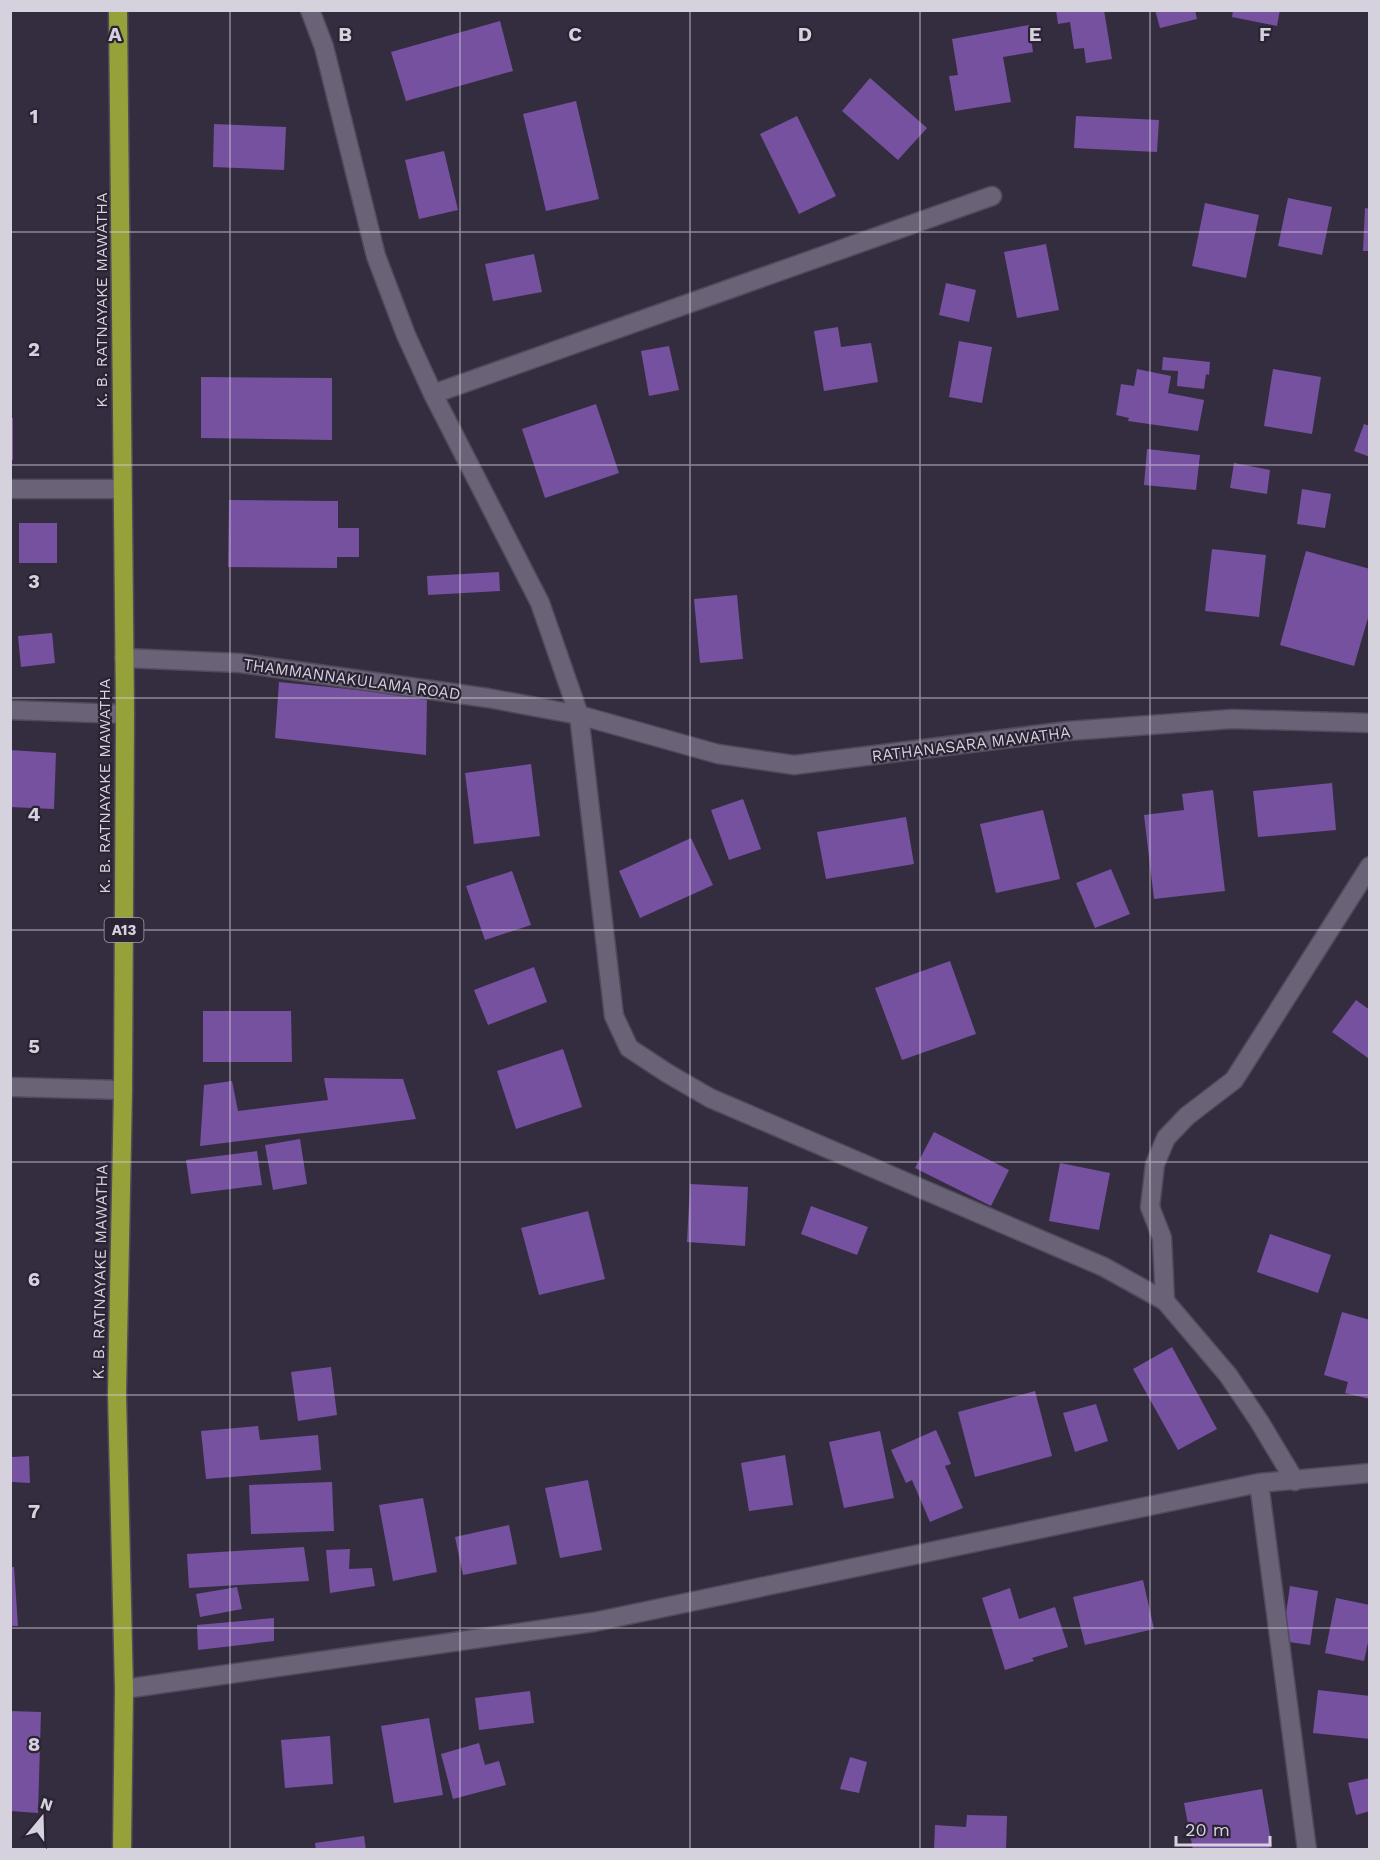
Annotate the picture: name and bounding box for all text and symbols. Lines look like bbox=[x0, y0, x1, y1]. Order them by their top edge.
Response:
text: A bbox=[108, 22, 122, 46]
text: B bbox=[338, 22, 352, 46]
text: C bbox=[568, 22, 582, 46]
text: D bbox=[798, 22, 812, 46]
text: E bbox=[1029, 22, 1041, 46]
text: F bbox=[1259, 22, 1271, 46]
text: 1 bbox=[30, 104, 38, 128]
street label: K. B. RATNAYAKE MAWATHA bbox=[92, 192, 111, 408]
text: 2 bbox=[28, 337, 40, 361]
text: 3 bbox=[28, 569, 40, 593]
street label: THAMMANNAKULAMA ROAD bbox=[242, 654, 462, 704]
street label: K. B. RATNAYAKE MAWATHA bbox=[95, 678, 114, 894]
street label: RATHANASARA MAWATHA bbox=[871, 722, 1072, 766]
text: 4 bbox=[28, 802, 41, 826]
road number: A13 bbox=[104, 918, 144, 942]
text: 5 bbox=[28, 1034, 40, 1058]
street label: K. B. RATNAYAKE MAWATHA bbox=[89, 1164, 111, 1380]
text: 6 bbox=[28, 1267, 40, 1291]
text: 7 bbox=[28, 1499, 40, 1523]
text: 8 bbox=[28, 1732, 40, 1756]
north arrow bbox=[12, 1788, 72, 1848]
text: N bbox=[38, 1793, 55, 1815]
scale bar bbox=[1176, 1809, 1270, 1847]
text: 20 m bbox=[1185, 1819, 1230, 1840]

